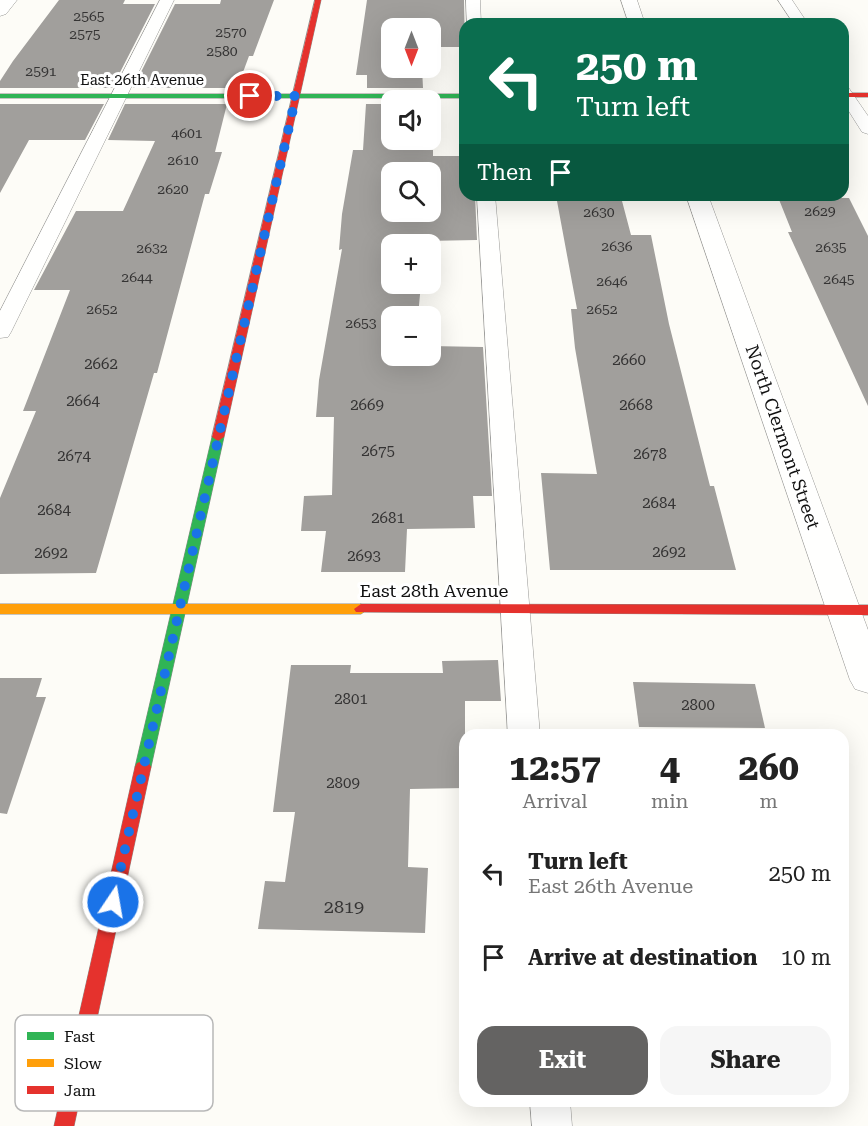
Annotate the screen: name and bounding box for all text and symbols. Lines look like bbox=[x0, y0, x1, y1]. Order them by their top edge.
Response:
house number: 2565 bbox=[73, 8, 105, 24]
north arrow bbox=[381, 18, 441, 78]
map controls bbox=[381, 18, 441, 366]
house number: 2570 bbox=[215, 24, 247, 40]
house number: 2575 bbox=[69, 26, 101, 42]
text: 250 m bbox=[576, 41, 698, 90]
icon: left bbox=[477, 42, 555, 120]
house number: 2580 bbox=[206, 43, 238, 59]
house number: 2591 bbox=[25, 63, 57, 79]
pin bbox=[224, 70, 275, 121]
street label: East 26th Avenue bbox=[80, 71, 204, 89]
icon: arrive bbox=[233, 79, 266, 112]
button: sound bbox=[381, 90, 441, 150]
text: Turn left bbox=[576, 91, 690, 123]
house number: 4601 bbox=[171, 125, 203, 141]
house number: 2610 bbox=[167, 152, 199, 168]
icon: arrive bbox=[544, 156, 577, 189]
text: Then bbox=[477, 160, 532, 185]
button: search bbox=[381, 162, 441, 222]
house number: 2620 bbox=[157, 181, 189, 197]
house number: 2629 bbox=[804, 203, 836, 219]
house number: 2630 bbox=[583, 204, 615, 220]
button: + bbox=[381, 234, 441, 294]
house number: 2636 bbox=[601, 238, 633, 254]
house number: 2635 bbox=[815, 239, 847, 255]
house number: 2632 bbox=[136, 240, 168, 256]
house number: 2644 bbox=[121, 269, 153, 285]
house number: 2645 bbox=[823, 271, 855, 287]
house number: 2646 bbox=[596, 273, 628, 289]
house number: 2652 bbox=[86, 301, 118, 317]
house number: 2652 bbox=[586, 301, 618, 317]
button: − bbox=[381, 306, 441, 366]
house number: 2653 bbox=[345, 315, 377, 331]
street label: North Clermont Street bbox=[742, 342, 825, 532]
house number: 2660 bbox=[612, 351, 646, 369]
house number: 2662 bbox=[84, 355, 118, 373]
house number: 2664 bbox=[66, 392, 100, 410]
house number: 2669 bbox=[350, 396, 384, 414]
house number: 2668 bbox=[619, 396, 653, 414]
house number: 2675 bbox=[361, 442, 395, 460]
house number: 2678 bbox=[633, 445, 667, 463]
house number: 2674 bbox=[57, 447, 91, 465]
house number: 2684 bbox=[642, 494, 676, 512]
house number: 2684 bbox=[37, 501, 71, 519]
house number: 2681 bbox=[371, 509, 405, 527]
house number: 2692 bbox=[652, 543, 686, 561]
house number: 2692 bbox=[34, 544, 68, 562]
house number: 2693 bbox=[347, 547, 381, 565]
street label: East 28th Avenue bbox=[360, 580, 509, 601]
house number: 2801 bbox=[334, 690, 368, 708]
house number: 2800 bbox=[681, 696, 715, 714]
text: 12:57 bbox=[509, 747, 601, 789]
text: 4 bbox=[660, 747, 680, 789]
text: 260 bbox=[739, 747, 799, 789]
house number: 2809 bbox=[326, 774, 360, 792]
text: Arrival bbox=[522, 789, 587, 813]
text: min bbox=[651, 789, 688, 813]
text: m bbox=[760, 789, 778, 813]
text: Turn left bbox=[528, 849, 628, 874]
icon: left bbox=[477, 857, 510, 890]
text: 250 m bbox=[768, 861, 831, 886]
position arrow bbox=[81, 870, 145, 934]
text: East 26th Avenue bbox=[528, 874, 693, 898]
house number: 2819 bbox=[324, 896, 364, 917]
icon: arrive bbox=[477, 941, 510, 974]
text: Arrive at destination bbox=[528, 945, 757, 970]
text: 10 m bbox=[781, 945, 831, 970]
legend bbox=[15, 1015, 213, 1111]
button: Exit bbox=[477, 1026, 648, 1095]
button: Share bbox=[660, 1026, 831, 1095]
text: Fast bbox=[64, 1027, 95, 1046]
text: Slow bbox=[64, 1054, 102, 1073]
text: Jam bbox=[64, 1081, 96, 1100]

